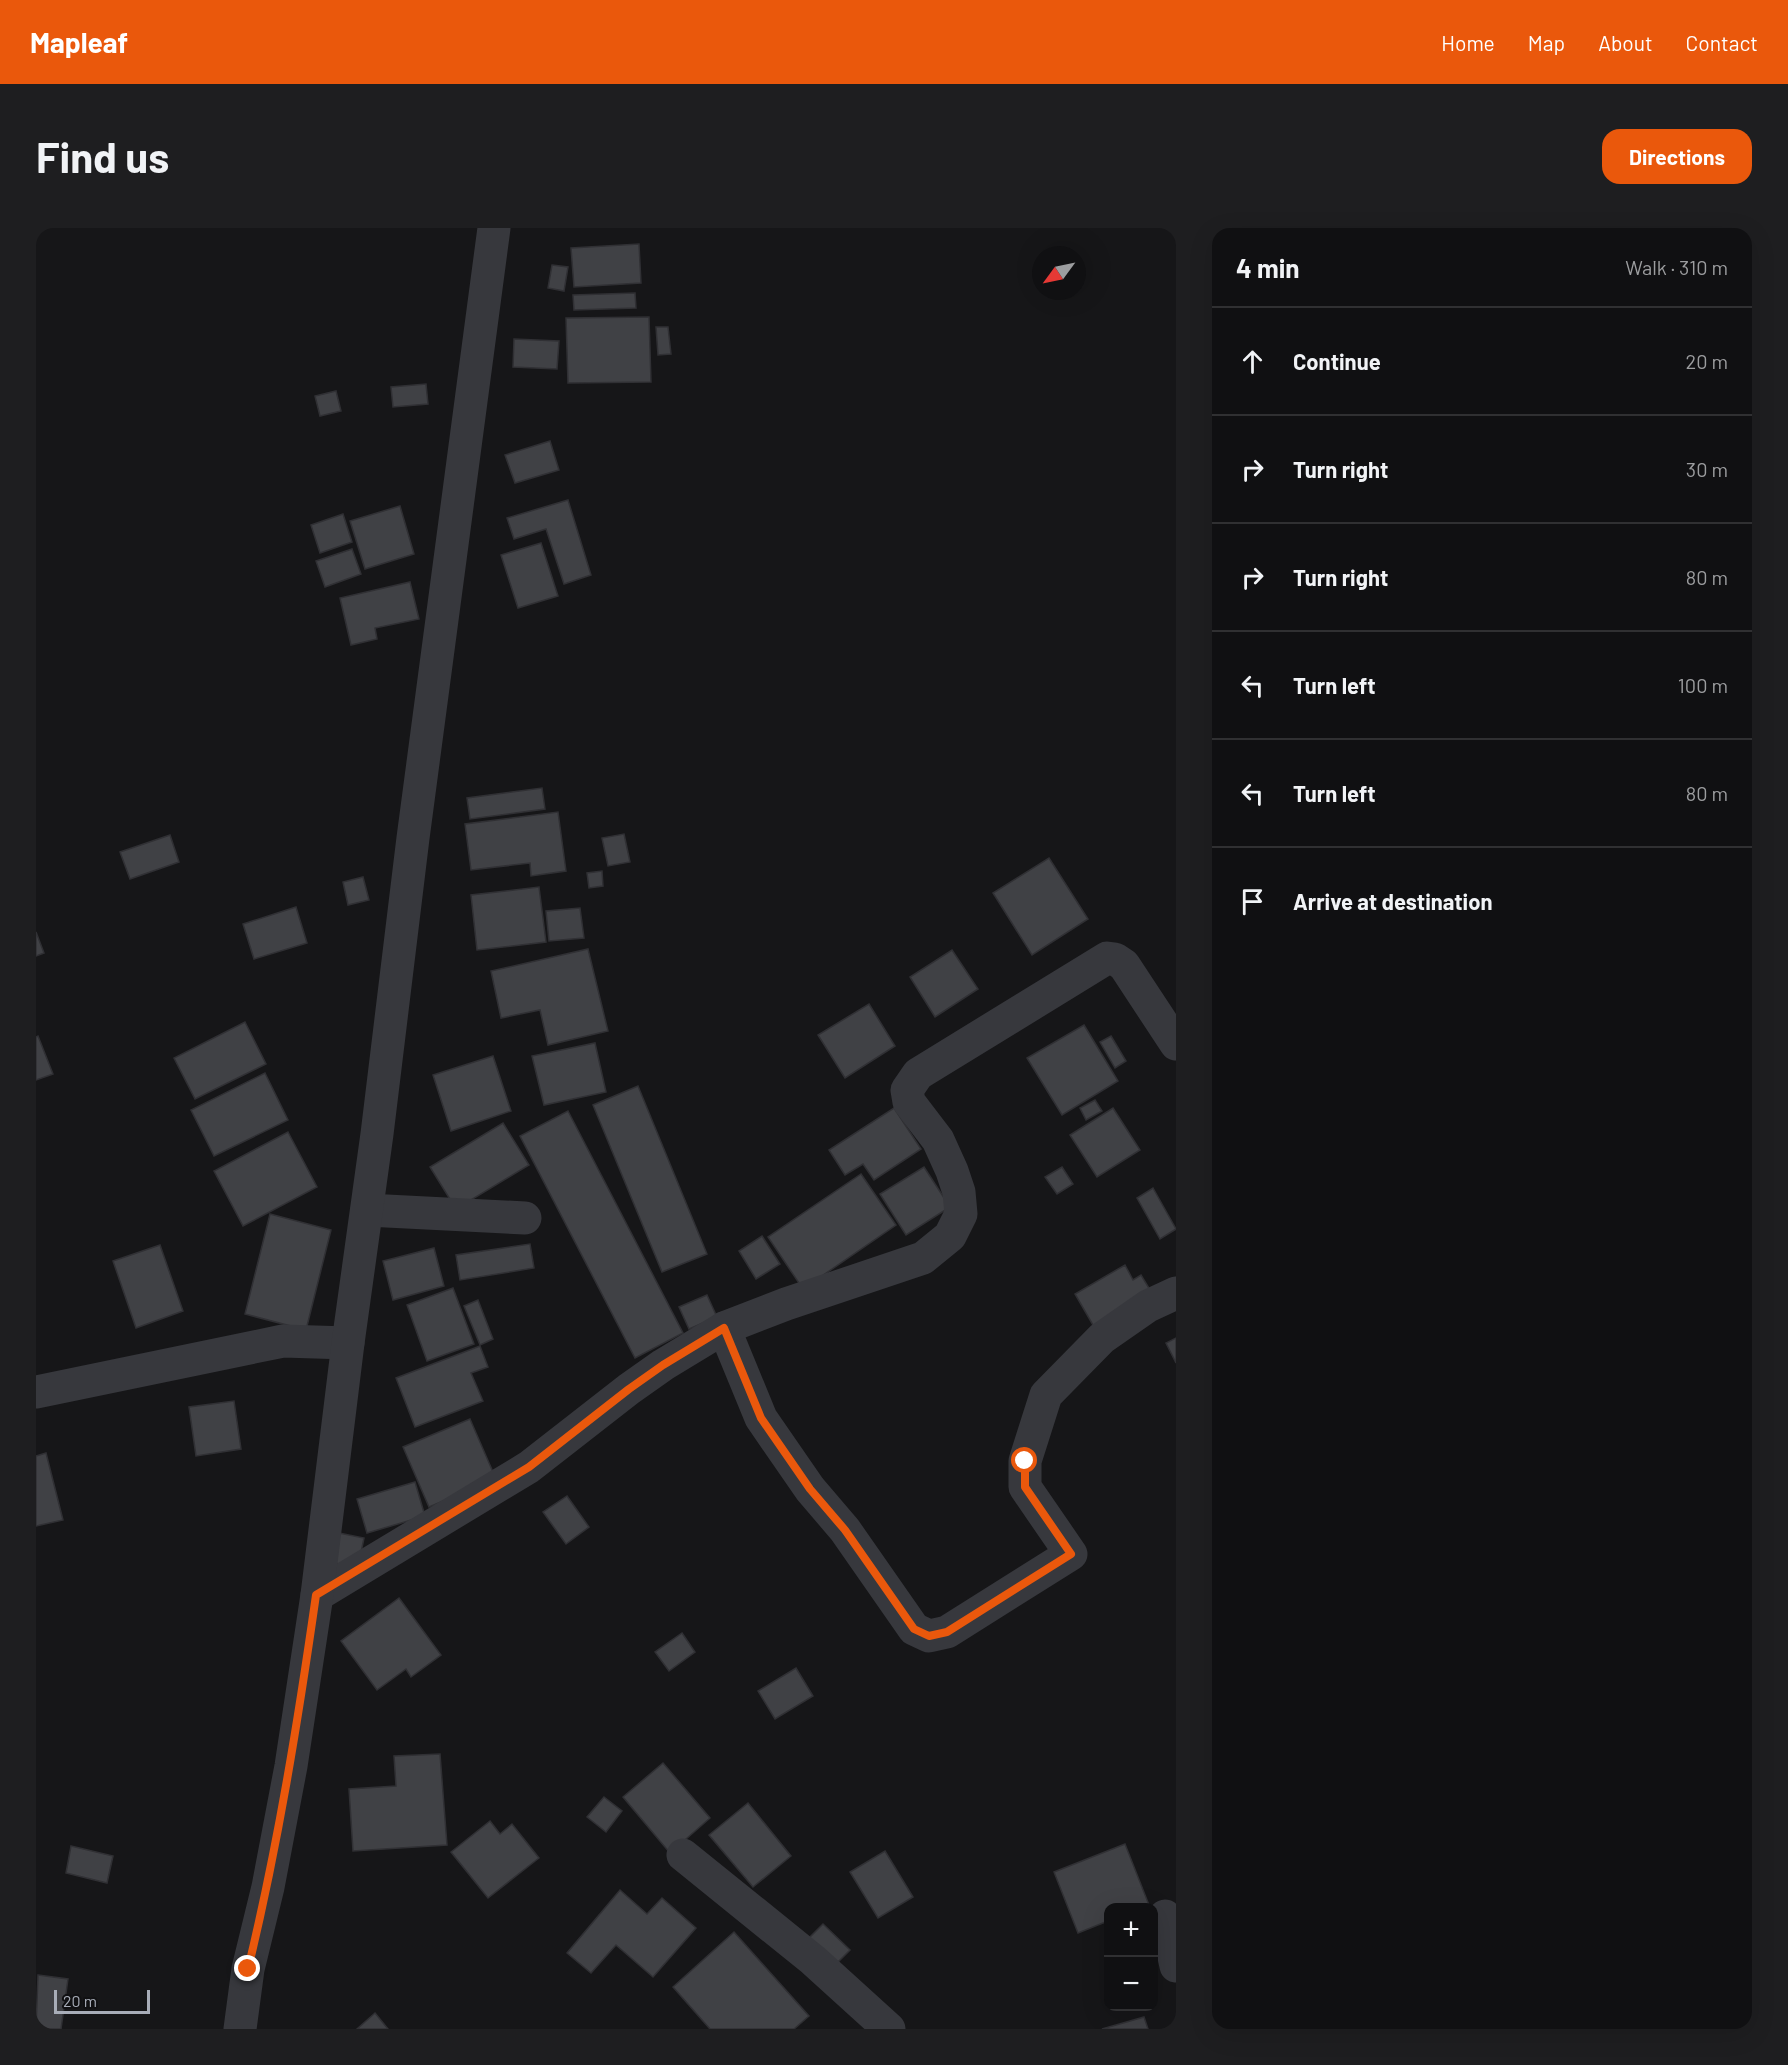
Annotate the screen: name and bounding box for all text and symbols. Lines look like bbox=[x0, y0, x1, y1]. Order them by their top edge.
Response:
text: Mapleaf bbox=[30, 25, 128, 59]
text: Home bbox=[1441, 30, 1495, 55]
text: Map bbox=[1528, 30, 1565, 55]
text: About bbox=[1598, 30, 1653, 55]
text: Contact bbox=[1686, 30, 1758, 55]
button: Directions bbox=[1602, 129, 1752, 184]
text: Find us bbox=[36, 131, 169, 181]
north arrow bbox=[1032, 246, 1086, 300]
text: 4 min bbox=[1236, 252, 1300, 283]
text: Walk · 310 m bbox=[1625, 255, 1728, 279]
icon: ahead bbox=[1236, 345, 1269, 378]
text: Continue bbox=[1293, 348, 1381, 374]
text: 20 m bbox=[1685, 349, 1728, 373]
icon: right bbox=[1236, 453, 1269, 486]
text: Turn right bbox=[1293, 456, 1388, 482]
text: 30 m bbox=[1686, 457, 1728, 481]
icon: right bbox=[1236, 561, 1269, 594]
text: Turn right bbox=[1293, 564, 1388, 590]
text: 80 m bbox=[1686, 565, 1728, 589]
icon: left bbox=[1236, 669, 1269, 702]
text: Turn left bbox=[1293, 672, 1376, 698]
text: 100 m bbox=[1678, 673, 1728, 697]
icon: left bbox=[1236, 777, 1269, 810]
text: Turn left bbox=[1293, 780, 1376, 806]
text: 80 m bbox=[1686, 781, 1728, 805]
icon: arrive bbox=[1236, 885, 1269, 918]
text: Arrive at destination bbox=[1293, 888, 1492, 914]
route start bbox=[1011, 1447, 1037, 1473]
map controls bbox=[1104, 1903, 1158, 2011]
button: + bbox=[1104, 1903, 1158, 1957]
route end bbox=[234, 1955, 260, 1981]
button: − bbox=[1104, 1957, 1158, 2011]
scale bar bbox=[54, 1987, 150, 2014]
text: 20 m bbox=[63, 1991, 97, 2010]

